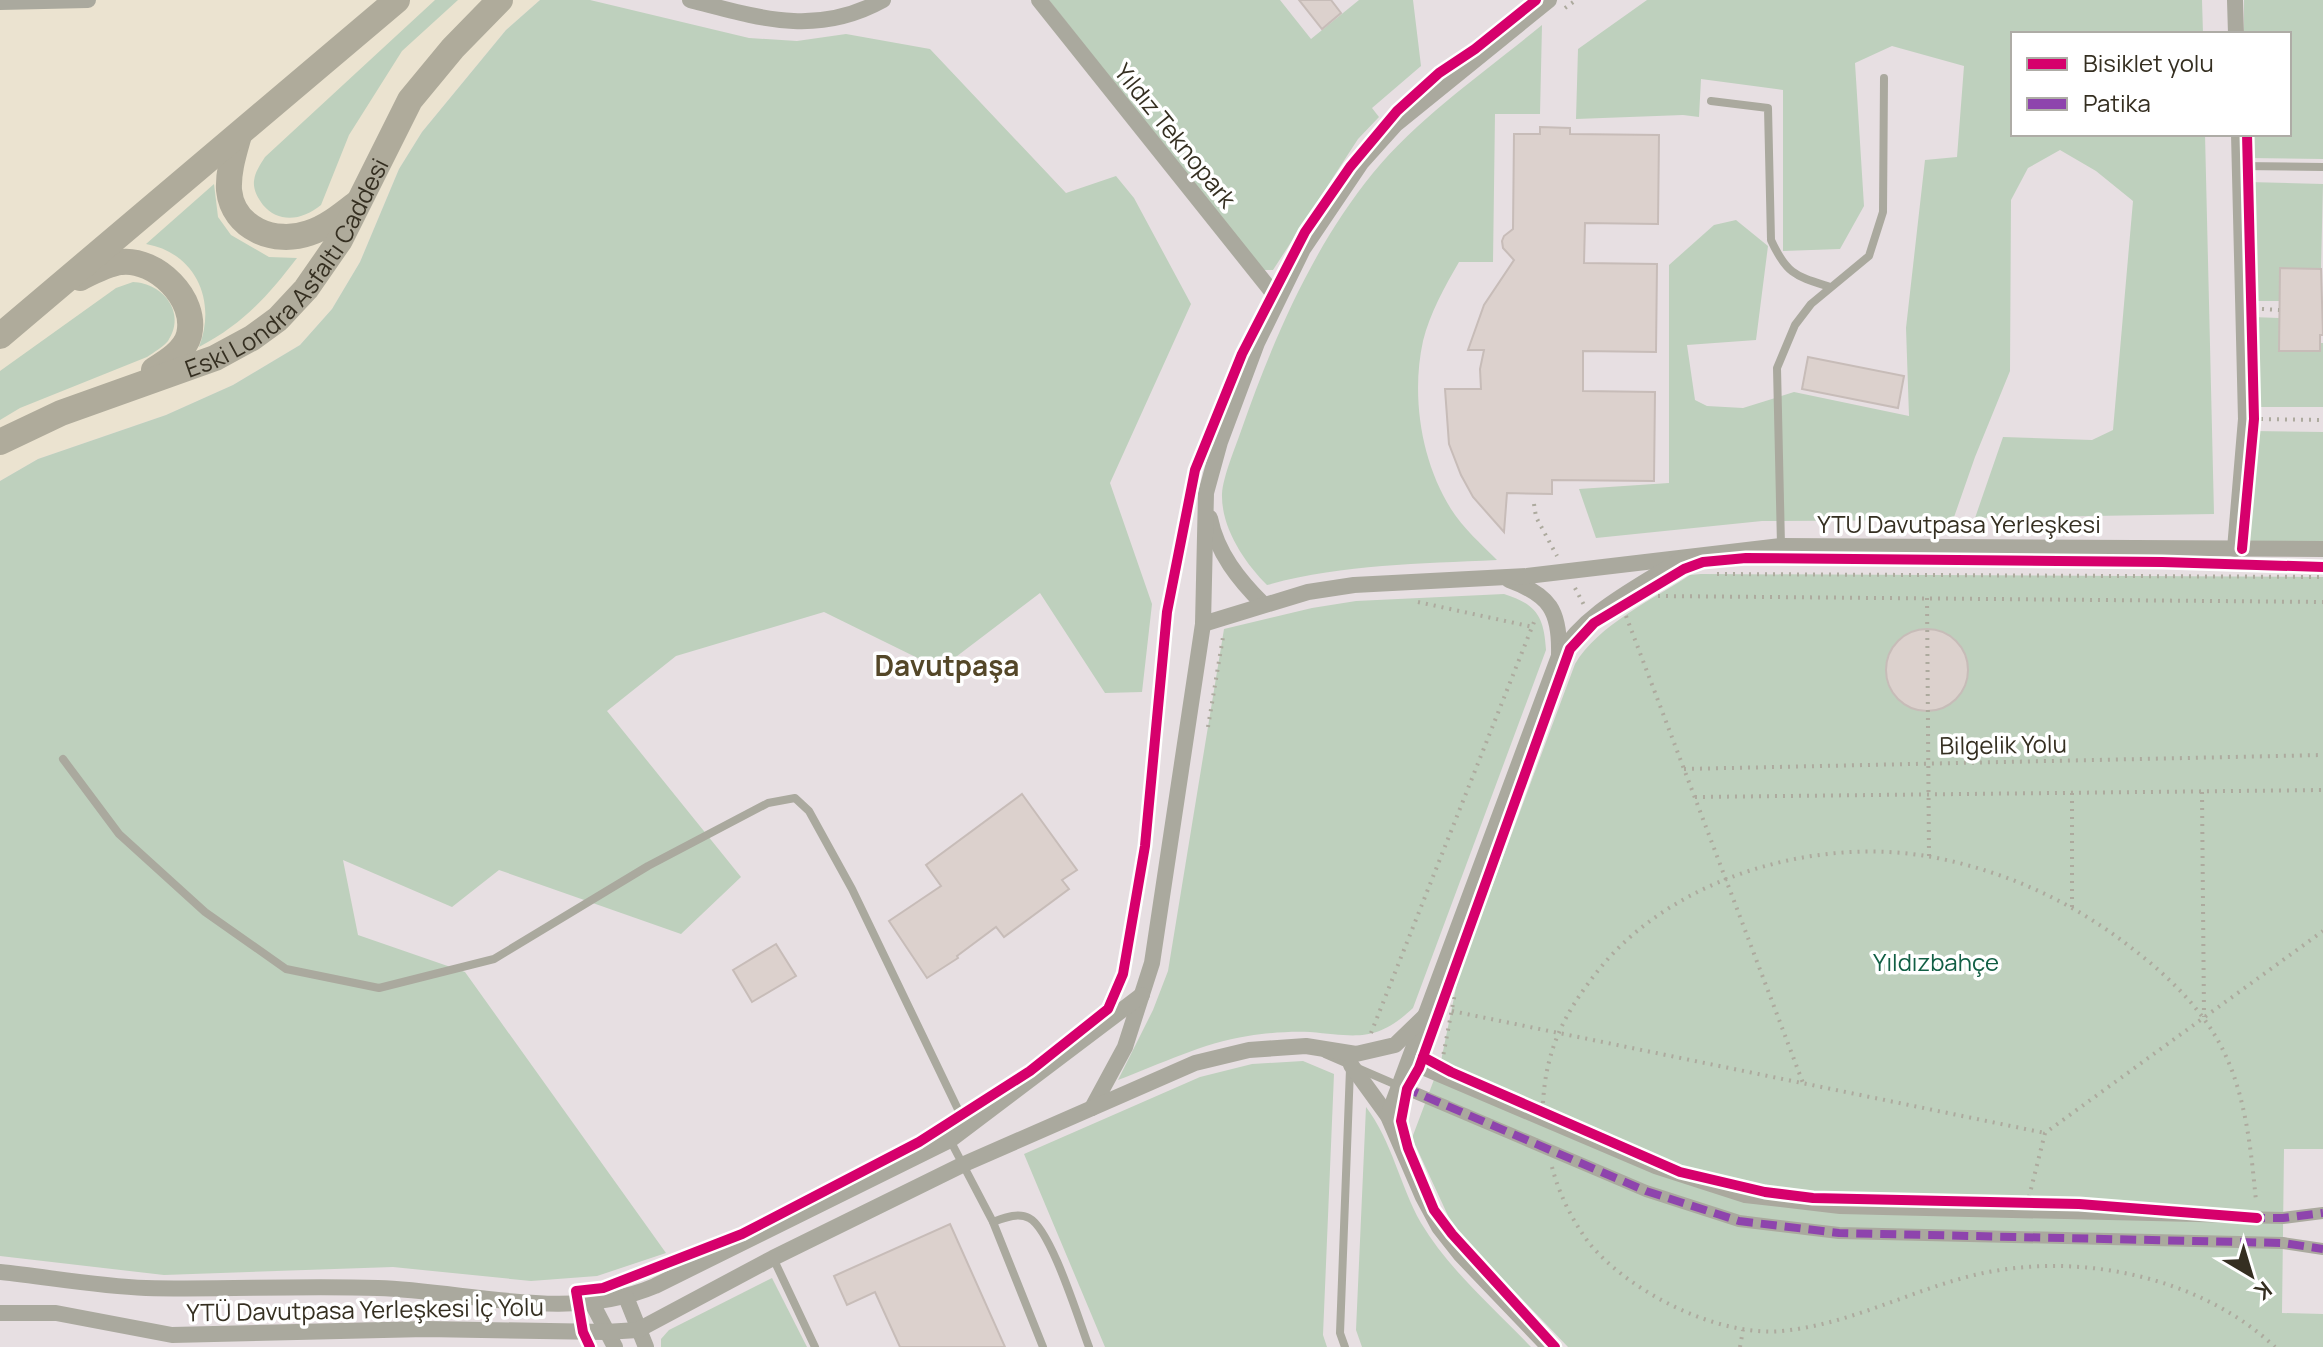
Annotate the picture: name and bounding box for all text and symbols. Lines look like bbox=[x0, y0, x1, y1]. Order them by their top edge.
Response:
legend bbox=[2011, 32, 2291, 136]
text: Bisiklet yolu bbox=[2083, 46, 2214, 79]
street label: Yıldız Teknopark bbox=[1108, 56, 1245, 215]
text: Patika bbox=[2083, 86, 2151, 119]
street label: Eski Londra Asfaltı Caddesi bbox=[180, 152, 395, 384]
street label: YTU Davutpasa Yerleşkesi bbox=[1817, 507, 2101, 540]
district label: Davutpaşa bbox=[875, 646, 1019, 684]
street label: Bilgelik Yolu bbox=[1939, 726, 2067, 762]
park label: Yıldızbahçe bbox=[1873, 945, 1999, 978]
north arrow bbox=[2211, 1235, 2291, 1315]
text: K bbox=[2248, 1275, 2278, 1307]
street label: YTÜ Davutpasa Yerleşkesi İç Yolu bbox=[186, 1289, 544, 1329]

